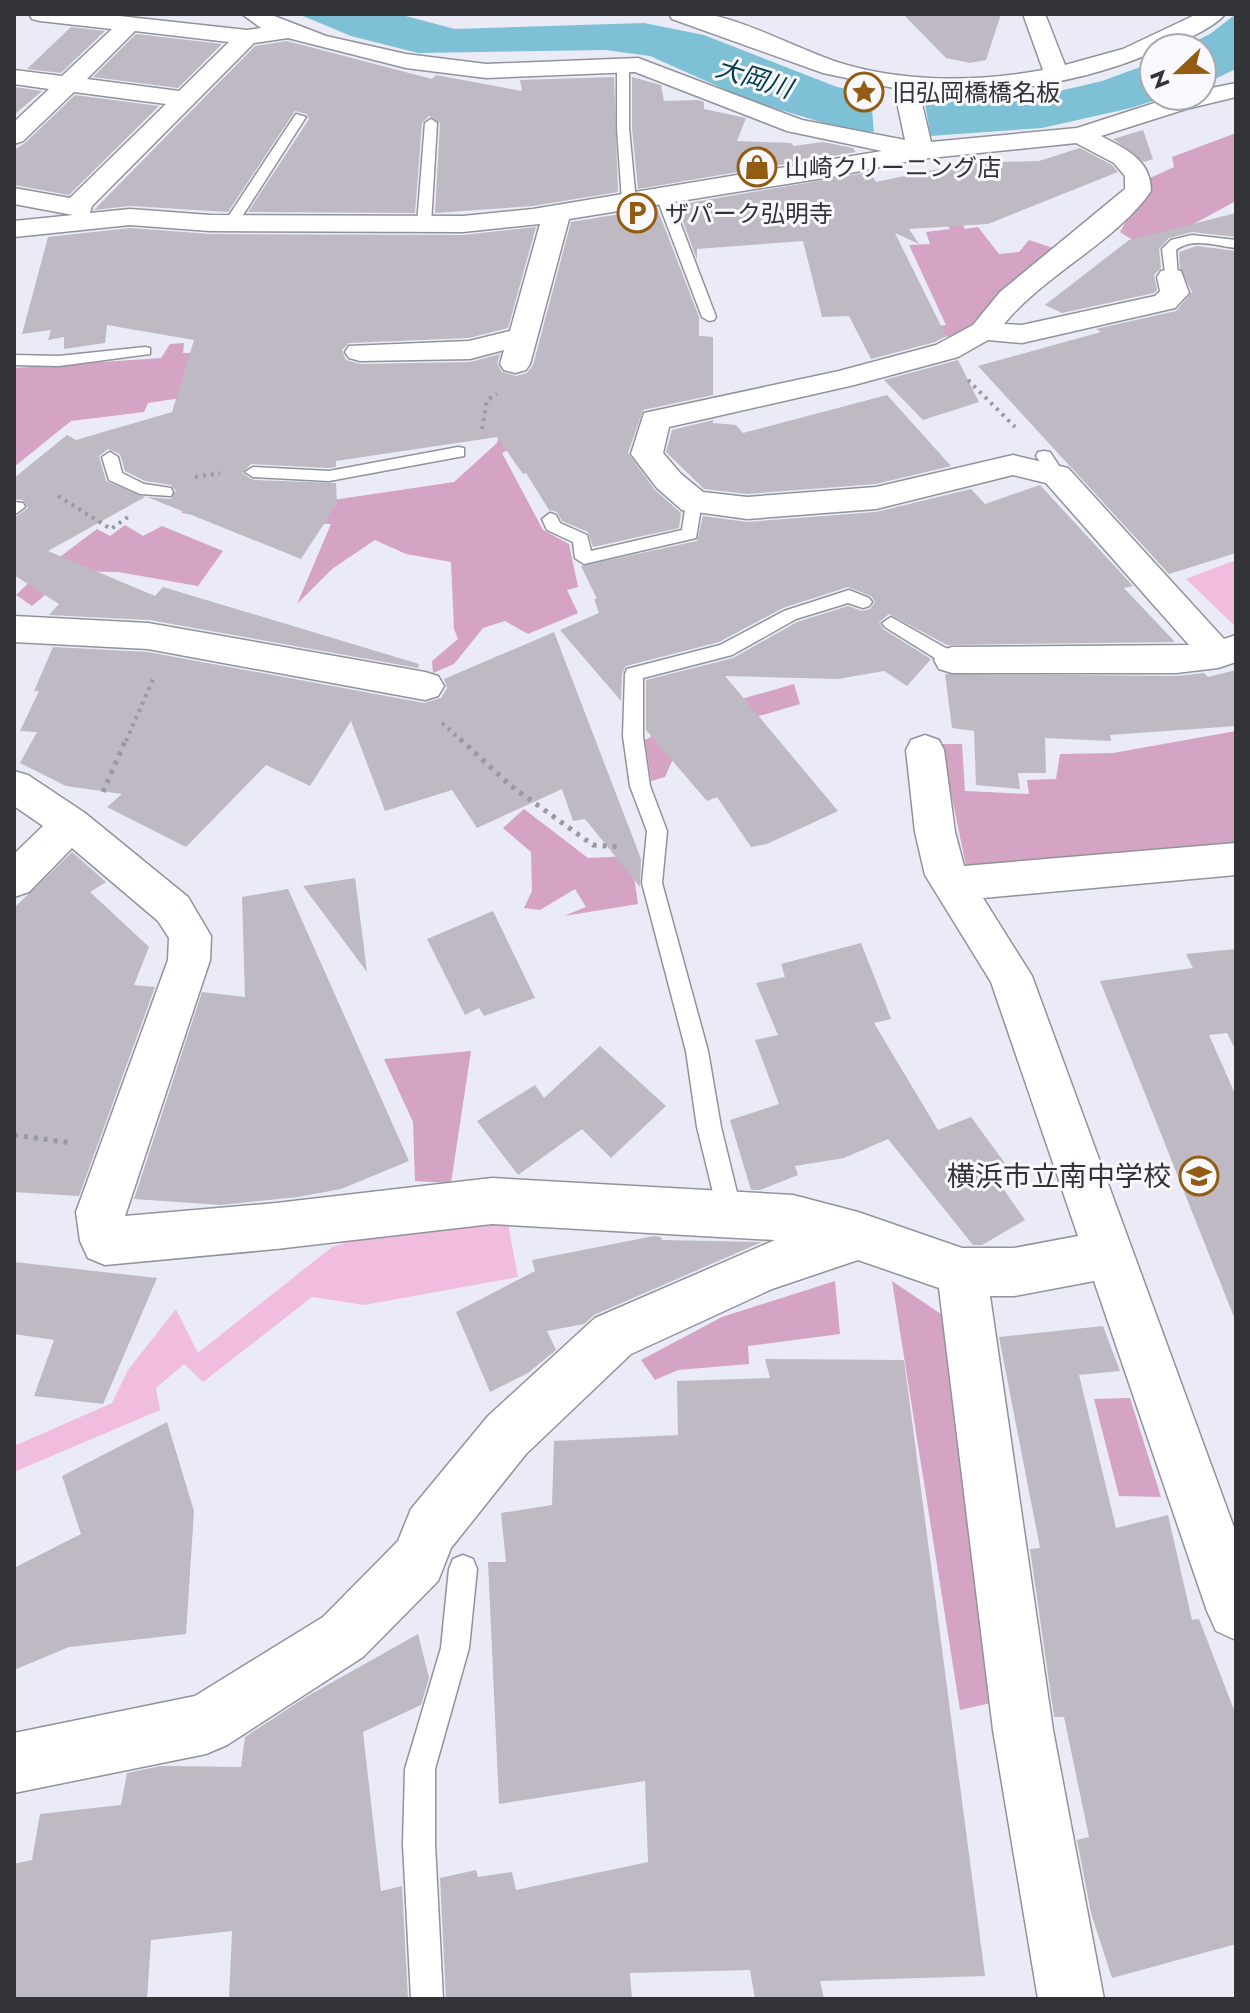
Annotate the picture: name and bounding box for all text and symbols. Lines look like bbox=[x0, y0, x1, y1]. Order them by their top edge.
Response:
north arrow bbox=[1138, 32, 1218, 112]
water label: 大岡川 bbox=[711, 48, 800, 108]
text: N bbox=[1141, 65, 1178, 94]
place icon: 旧弘岡橋橋名板 bbox=[843, 71, 885, 113]
place label: 旧弘岡橋橋名板 bbox=[892, 75, 1060, 110]
shop icon: 山崎クリーニング店 bbox=[736, 146, 778, 188]
place label: 山崎クリーニング店 bbox=[785, 150, 1001, 185]
parking icon: ザパーク弘明寺 bbox=[616, 192, 658, 234]
place label: ザパーク弘明寺 bbox=[665, 196, 833, 231]
school or university icon: 横浜市立南中学校 bbox=[1178, 1155, 1220, 1197]
place label: 横浜市立南中学校 bbox=[947, 1156, 1171, 1197]

